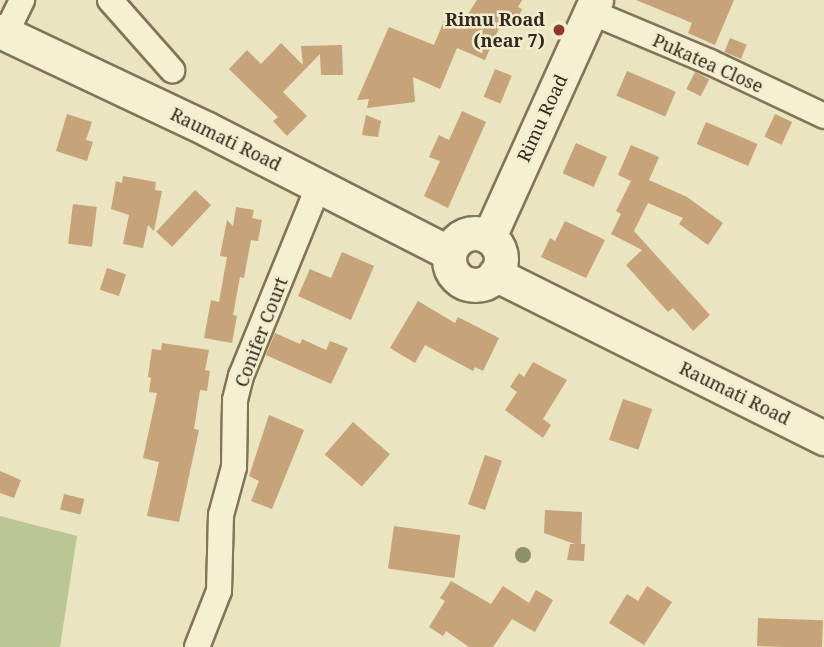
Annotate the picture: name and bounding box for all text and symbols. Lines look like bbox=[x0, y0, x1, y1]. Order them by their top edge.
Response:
place label: Rimu Road (near 7) bbox=[445, 9, 545, 52]
marker: Rimu Road (near 7) bbox=[551, 22, 567, 38]
street label: Pukatea Close bbox=[649, 29, 767, 97]
street label: Rimu Road bbox=[512, 71, 572, 165]
street label: Raumati Road bbox=[167, 103, 285, 175]
street label: Conifer Court bbox=[230, 274, 292, 390]
street label: Raumati Road bbox=[676, 357, 794, 429]

